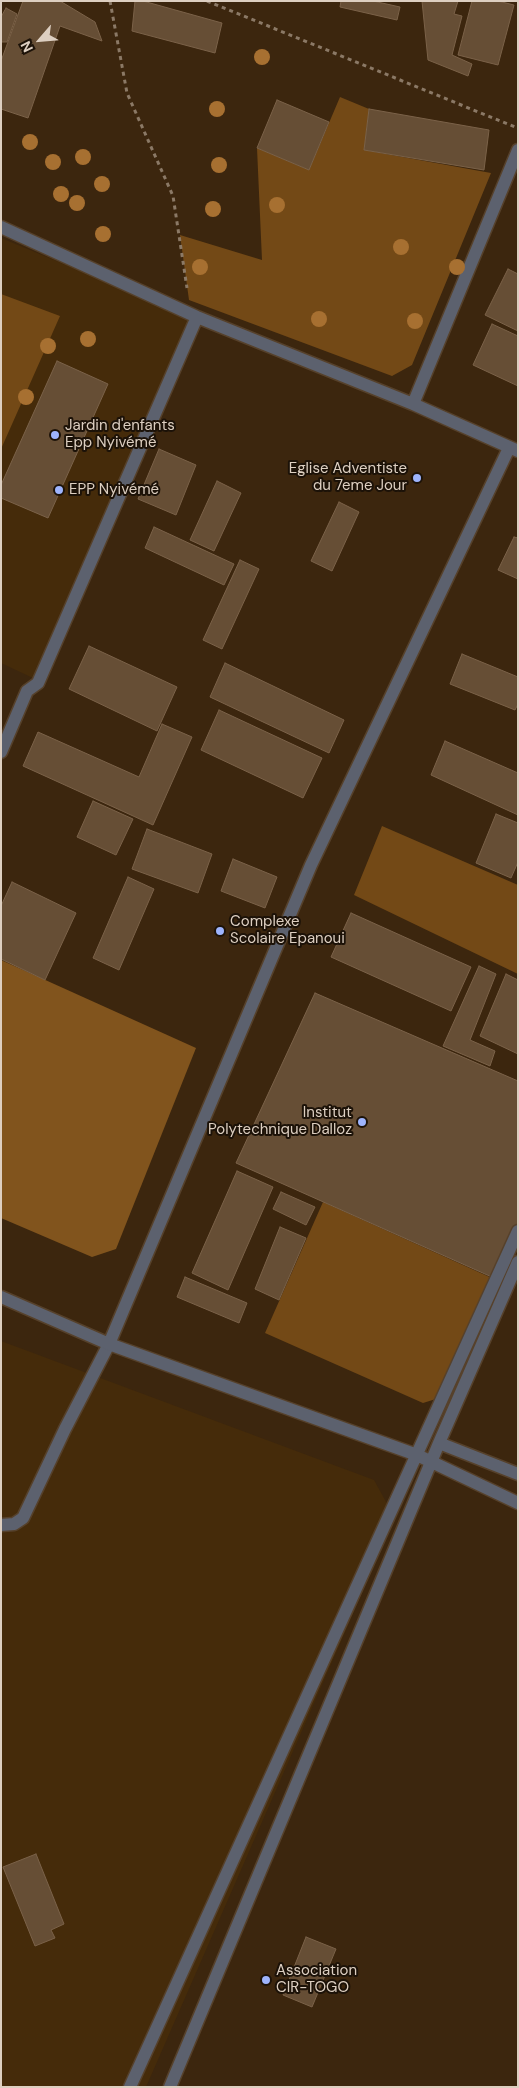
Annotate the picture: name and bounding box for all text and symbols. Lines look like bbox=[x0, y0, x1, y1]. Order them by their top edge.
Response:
north arrow bbox=[15, 15, 65, 65]
text: N bbox=[16, 38, 37, 55]
place label: Jardin d'enfants Epp Nyivémé bbox=[65, 417, 175, 452]
marker: Jardin d'enfants Epp Nyivémé bbox=[49, 429, 61, 441]
place label: Eglise Adventiste du 7eme Jour bbox=[289, 460, 407, 495]
marker: Eglise Adventiste du 7eme Jour bbox=[411, 472, 423, 484]
place label: EPP Nyivémé bbox=[69, 481, 159, 499]
marker: EPP Nyivémé bbox=[53, 484, 65, 496]
place label: Complexe Scolaire Epanoui bbox=[230, 913, 345, 948]
marker: Complexe Scolaire Epanoui bbox=[214, 925, 226, 937]
place label: Institut Polytechnique Dalloz bbox=[208, 1104, 352, 1139]
marker: Institut Polytechnique Dalloz bbox=[356, 1116, 368, 1128]
place label: Association CIR-TOGO bbox=[276, 1962, 357, 1997]
marker: Association CIR-TOGO bbox=[260, 1974, 272, 1986]

